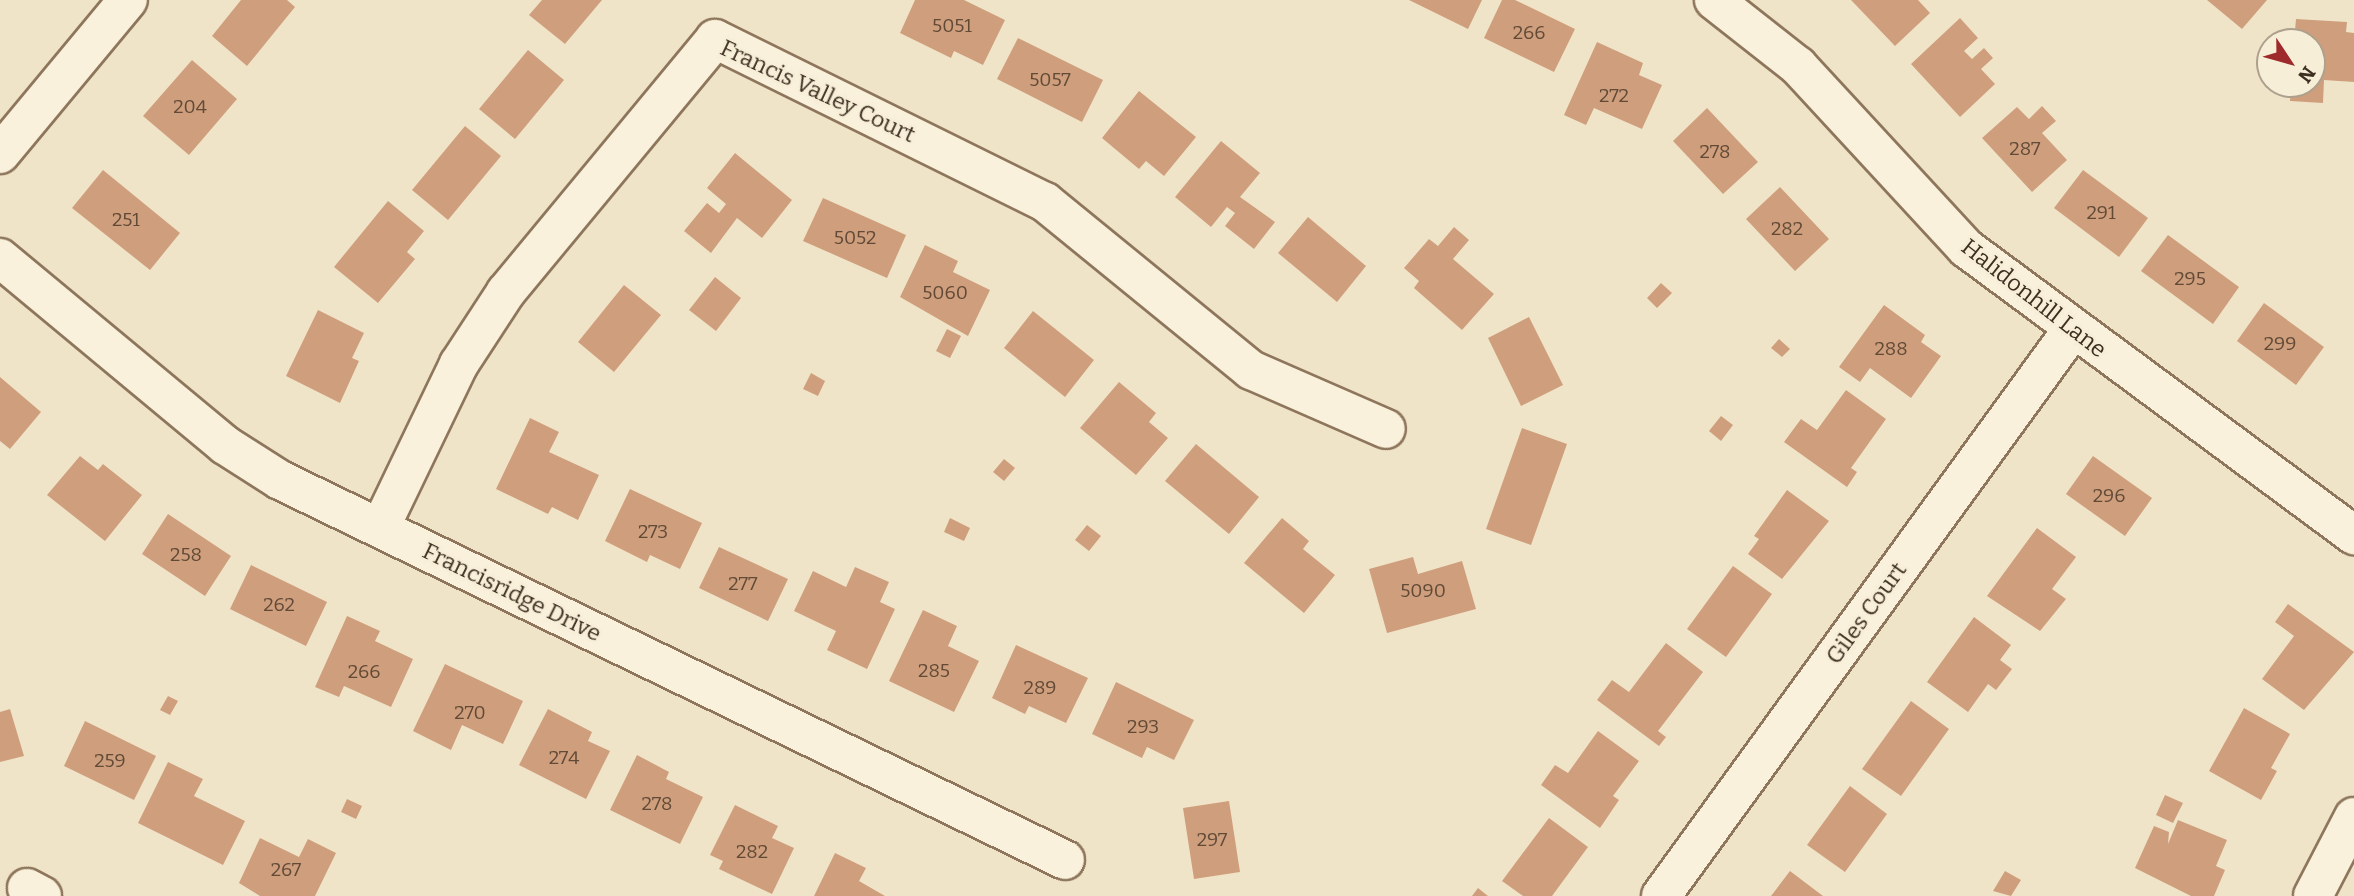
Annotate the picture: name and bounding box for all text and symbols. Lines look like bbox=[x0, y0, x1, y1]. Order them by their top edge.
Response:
house number: 5051 bbox=[932, 15, 972, 37]
house number: 266 bbox=[1513, 22, 1545, 44]
north arrow bbox=[2256, 28, 2326, 98]
street label: Francis Valley Court bbox=[716, 34, 920, 148]
text: N bbox=[2293, 62, 2320, 87]
house number: 5057 bbox=[1029, 69, 1071, 91]
house number: 272 bbox=[1599, 85, 1629, 107]
house number: 204 bbox=[173, 96, 207, 118]
house number: 287 bbox=[2009, 138, 2041, 160]
house number: 278 bbox=[1700, 141, 1730, 163]
house number: 291 bbox=[2086, 202, 2116, 224]
house number: 251 bbox=[112, 209, 140, 231]
house number: 282 bbox=[1771, 218, 1803, 240]
house number: 5052 bbox=[834, 227, 876, 249]
street label: Halidonhill Lane bbox=[1956, 233, 2112, 363]
house number: 295 bbox=[2174, 268, 2206, 290]
house number: 5060 bbox=[922, 282, 968, 304]
house number: 299 bbox=[2264, 333, 2296, 355]
house number: 288 bbox=[1874, 338, 1908, 360]
house number: 296 bbox=[2093, 485, 2125, 507]
house number: 273 bbox=[638, 521, 668, 543]
street label: Francisridge Drive bbox=[418, 537, 606, 647]
house number: 258 bbox=[170, 544, 202, 566]
street label: Giles Court bbox=[1820, 557, 1912, 669]
house number: 277 bbox=[728, 573, 758, 595]
house number: 5090 bbox=[1400, 580, 1446, 602]
house number: 262 bbox=[263, 594, 295, 616]
house number: 285 bbox=[918, 660, 950, 682]
house number: 266 bbox=[348, 661, 380, 683]
house number: 289 bbox=[1024, 677, 1056, 699]
house number: 270 bbox=[454, 702, 486, 724]
house number: 293 bbox=[1127, 716, 1159, 738]
house number: 274 bbox=[549, 747, 579, 769]
house number: 259 bbox=[94, 750, 126, 772]
house number: 278 bbox=[642, 793, 672, 815]
house number: 297 bbox=[1197, 829, 1227, 851]
house number: 282 bbox=[736, 841, 768, 863]
house number: 267 bbox=[271, 859, 301, 881]

